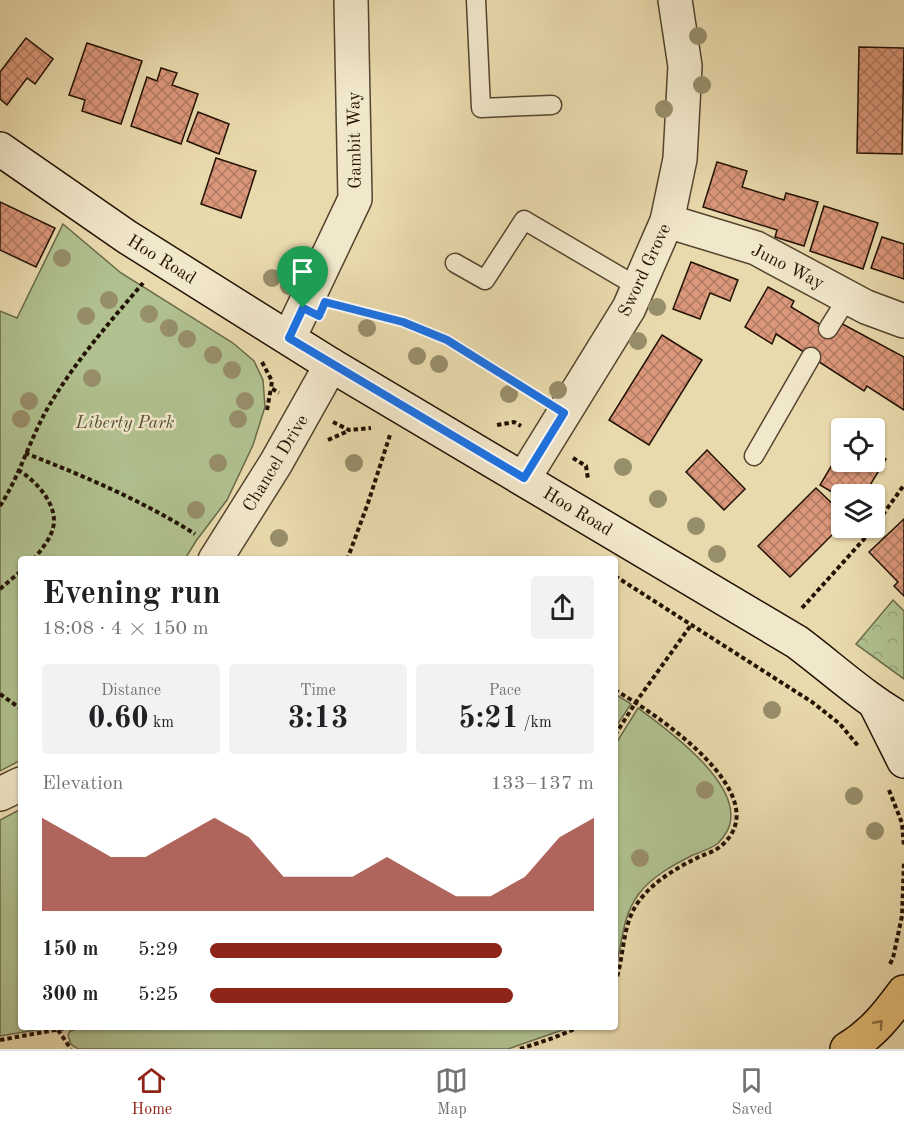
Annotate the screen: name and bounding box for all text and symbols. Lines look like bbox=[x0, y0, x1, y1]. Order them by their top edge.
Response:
street label: Gambit Way bbox=[345, 91, 365, 189]
street label: Sword Grove bbox=[616, 221, 674, 320]
street label: Hoo Road bbox=[124, 232, 199, 288]
street label: Juno Way bbox=[748, 241, 827, 293]
pin bbox=[277, 246, 328, 308]
icon: arrive bbox=[286, 255, 319, 288]
street label: Chancel Drive bbox=[240, 412, 312, 515]
park label: Liberty Park bbox=[74, 414, 175, 432]
map controls bbox=[831, 418, 885, 538]
button: locate bbox=[831, 418, 885, 472]
street label: Hoo Road bbox=[540, 484, 615, 539]
button: layers bbox=[831, 484, 885, 538]
button: share bbox=[531, 576, 594, 639]
text: Evening run bbox=[42, 578, 221, 611]
text: 18:08 · 4 × 150 m bbox=[42, 619, 209, 639]
text: Distance bbox=[101, 683, 161, 699]
text: Time bbox=[300, 683, 336, 699]
text: Pace bbox=[489, 683, 521, 699]
text: 0.60 bbox=[88, 704, 149, 734]
text: 3:13 bbox=[288, 704, 348, 734]
text: 5:21 bbox=[458, 704, 519, 734]
text: km bbox=[149, 715, 174, 731]
text: /km bbox=[519, 715, 552, 731]
text: Elevation bbox=[42, 774, 123, 794]
text: 133–137 m bbox=[491, 774, 594, 794]
text: 150 m bbox=[42, 940, 98, 960]
text: 5:29 bbox=[138, 940, 178, 960]
text: 300 m bbox=[42, 985, 98, 1005]
text: 5:25 bbox=[138, 985, 178, 1005]
one-way arrow bbox=[872, 1020, 883, 1031]
tab: Home bbox=[132, 1064, 172, 1120]
tab: Map bbox=[435, 1064, 468, 1120]
tab: Saved bbox=[732, 1064, 772, 1120]

